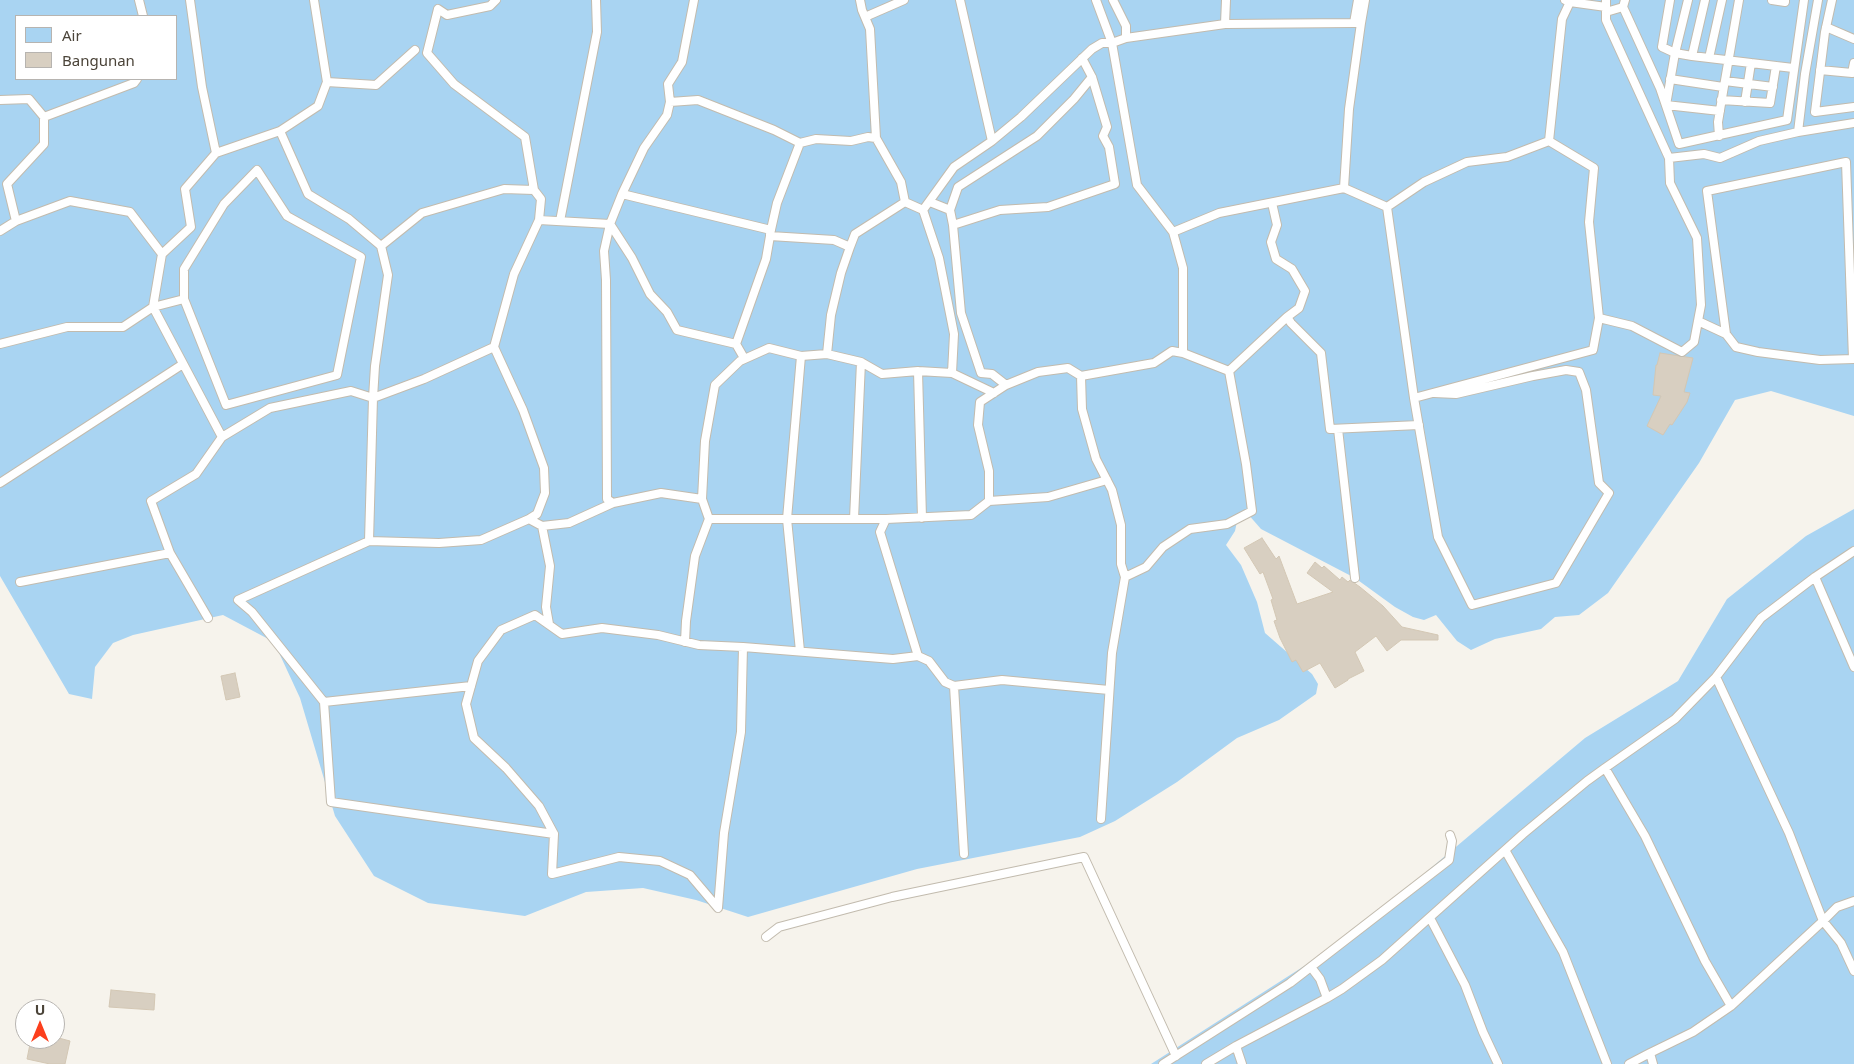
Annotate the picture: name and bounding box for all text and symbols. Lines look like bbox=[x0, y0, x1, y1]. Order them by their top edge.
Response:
legend bbox=[15, 15, 178, 80]
text: Air bbox=[62, 25, 82, 45]
text: Bangunan bbox=[62, 50, 135, 70]
north arrow bbox=[15, 999, 65, 1049]
text: U bbox=[35, 1000, 45, 1019]

